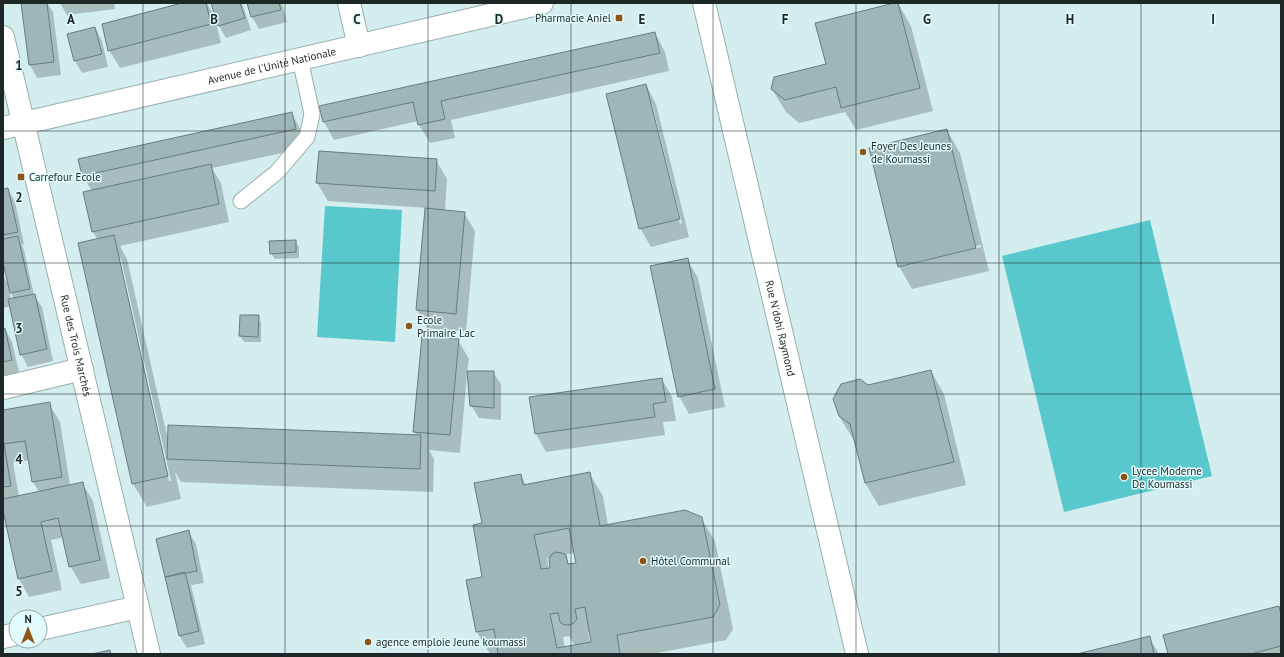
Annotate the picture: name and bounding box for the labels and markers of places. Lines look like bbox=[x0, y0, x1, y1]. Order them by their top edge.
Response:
place label: Pharmacie Aniel bbox=[535, 11, 612, 25]
marker: Pharmacie Aniel bbox=[614, 13, 624, 23]
place label: Foyer Des Jeunes de Koumassi bbox=[871, 139, 951, 166]
marker: Foyer Des Jeunes de Koumassi bbox=[858, 147, 868, 157]
place label: Carrefour Ecole bbox=[29, 170, 101, 184]
marker: Carrefour Ecole bbox=[16, 172, 26, 182]
place label: Ecole Primaire Lac bbox=[417, 313, 475, 340]
marker: Ecole Primaire Lac bbox=[404, 321, 414, 331]
place label: Lycee Moderne De Koumassi bbox=[1132, 464, 1202, 491]
marker: Lycee Moderne De Koumassi bbox=[1119, 472, 1129, 482]
place label: Hôtel Communal bbox=[651, 554, 731, 568]
marker: Hôtel Communal bbox=[638, 556, 648, 566]
place label: agence emploie Jeune koumassi bbox=[376, 635, 526, 649]
marker: agence emploie Jeune koumassi bbox=[363, 637, 373, 647]

